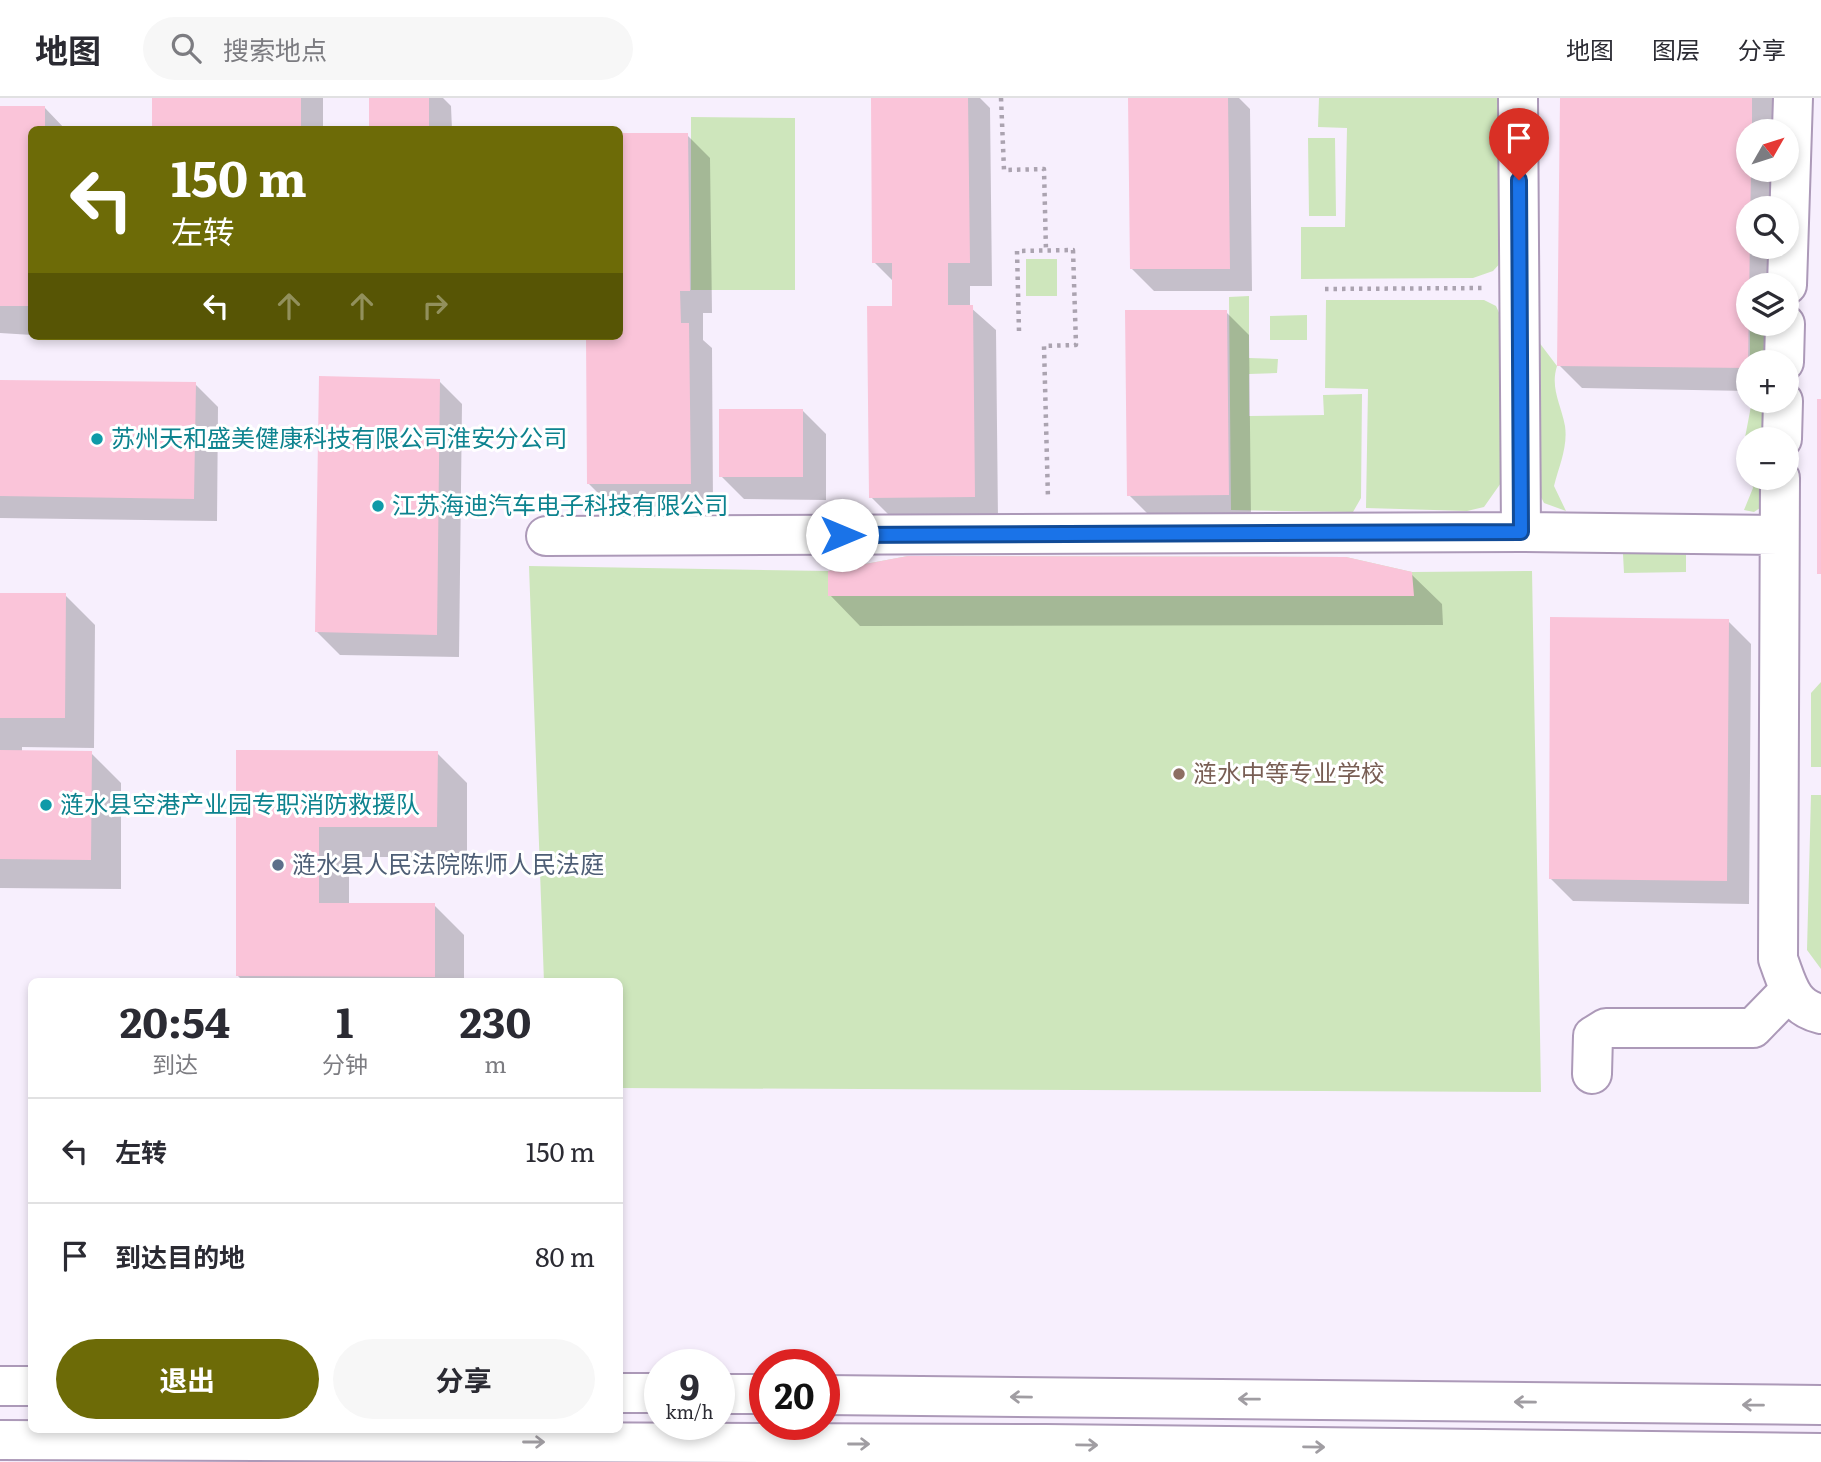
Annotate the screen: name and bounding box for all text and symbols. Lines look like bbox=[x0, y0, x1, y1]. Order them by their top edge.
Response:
search box bbox=[143, 17, 633, 80]
text: 地图 bbox=[35, 24, 101, 73]
icon: search bbox=[167, 29, 205, 67]
text: 搜索地点 bbox=[223, 29, 327, 68]
text: 地图 bbox=[1566, 31, 1614, 66]
text: 图层 bbox=[1652, 31, 1700, 66]
text: 分享 bbox=[1738, 31, 1786, 66]
pin bbox=[1489, 108, 1549, 180]
icon: arrive bbox=[1500, 119, 1538, 157]
north arrow bbox=[1736, 119, 1799, 182]
map controls bbox=[1736, 119, 1799, 490]
text: 150 m bbox=[171, 139, 307, 212]
icon: left bbox=[56, 154, 147, 245]
button: search bbox=[1736, 196, 1799, 259]
text: 左转 bbox=[171, 206, 235, 254]
button: layers bbox=[1736, 273, 1799, 336]
icon: left bbox=[197, 287, 235, 325]
icon: ahead bbox=[270, 287, 308, 325]
icon: ahead bbox=[343, 287, 381, 325]
icon: right bbox=[416, 287, 454, 325]
button: + bbox=[1736, 350, 1799, 413]
place label: 苏州天和盛美健康科技有限公司淮安分公司 bbox=[111, 419, 567, 454]
button: − bbox=[1736, 427, 1799, 490]
marker: 苏州天和盛美健康科技有限公司淮安分公司 bbox=[89, 431, 105, 447]
place label: 江苏海迪汽车电子科技有限公司 bbox=[392, 486, 728, 521]
marker: 江苏海迪汽车电子科技有限公司 bbox=[370, 498, 386, 514]
position arrow bbox=[805, 498, 879, 572]
place label: 涟水中等专业学校 bbox=[1193, 754, 1385, 789]
marker: 涟水中等专业学校 bbox=[1171, 766, 1187, 782]
place label: 涟水县空港产业园专职消防救援队 bbox=[60, 785, 420, 820]
marker: 涟水县空港产业园专职消防救援队 bbox=[38, 797, 54, 813]
place label: 涟水县人民法院陈师人民法庭 bbox=[292, 845, 604, 880]
marker: 涟水县人民法院陈师人民法庭 bbox=[270, 857, 286, 873]
text: 20:54 bbox=[120, 989, 230, 1051]
text: 1 bbox=[336, 989, 353, 1051]
text: 230 bbox=[459, 989, 531, 1051]
text: 到达 bbox=[152, 1046, 198, 1080]
text: 分钟 bbox=[322, 1046, 368, 1080]
text: m bbox=[484, 1046, 507, 1080]
text: 左转 bbox=[115, 1131, 167, 1170]
text: 150 m bbox=[526, 1131, 595, 1170]
icon: left bbox=[56, 1132, 94, 1170]
text: 到达目的地 bbox=[115, 1236, 245, 1275]
text: 80 m bbox=[535, 1236, 595, 1275]
icon: arrive bbox=[56, 1237, 94, 1275]
button: 退出 bbox=[56, 1339, 319, 1419]
button: 分享 bbox=[333, 1339, 595, 1419]
speed limit sign: 20 bbox=[749, 1349, 840, 1440]
text: 9 bbox=[679, 1359, 700, 1411]
one-way arrow bbox=[1010, 1390, 1033, 1404]
one-way arrow bbox=[1238, 1392, 1261, 1406]
one-way arrow bbox=[1514, 1395, 1537, 1409]
text: km/h bbox=[666, 1398, 713, 1425]
one-way arrow bbox=[1742, 1398, 1765, 1411]
one-way arrow bbox=[522, 1435, 545, 1449]
one-way arrow bbox=[847, 1437, 870, 1451]
one-way arrow bbox=[1075, 1438, 1098, 1452]
one-way arrow bbox=[1302, 1440, 1325, 1454]

